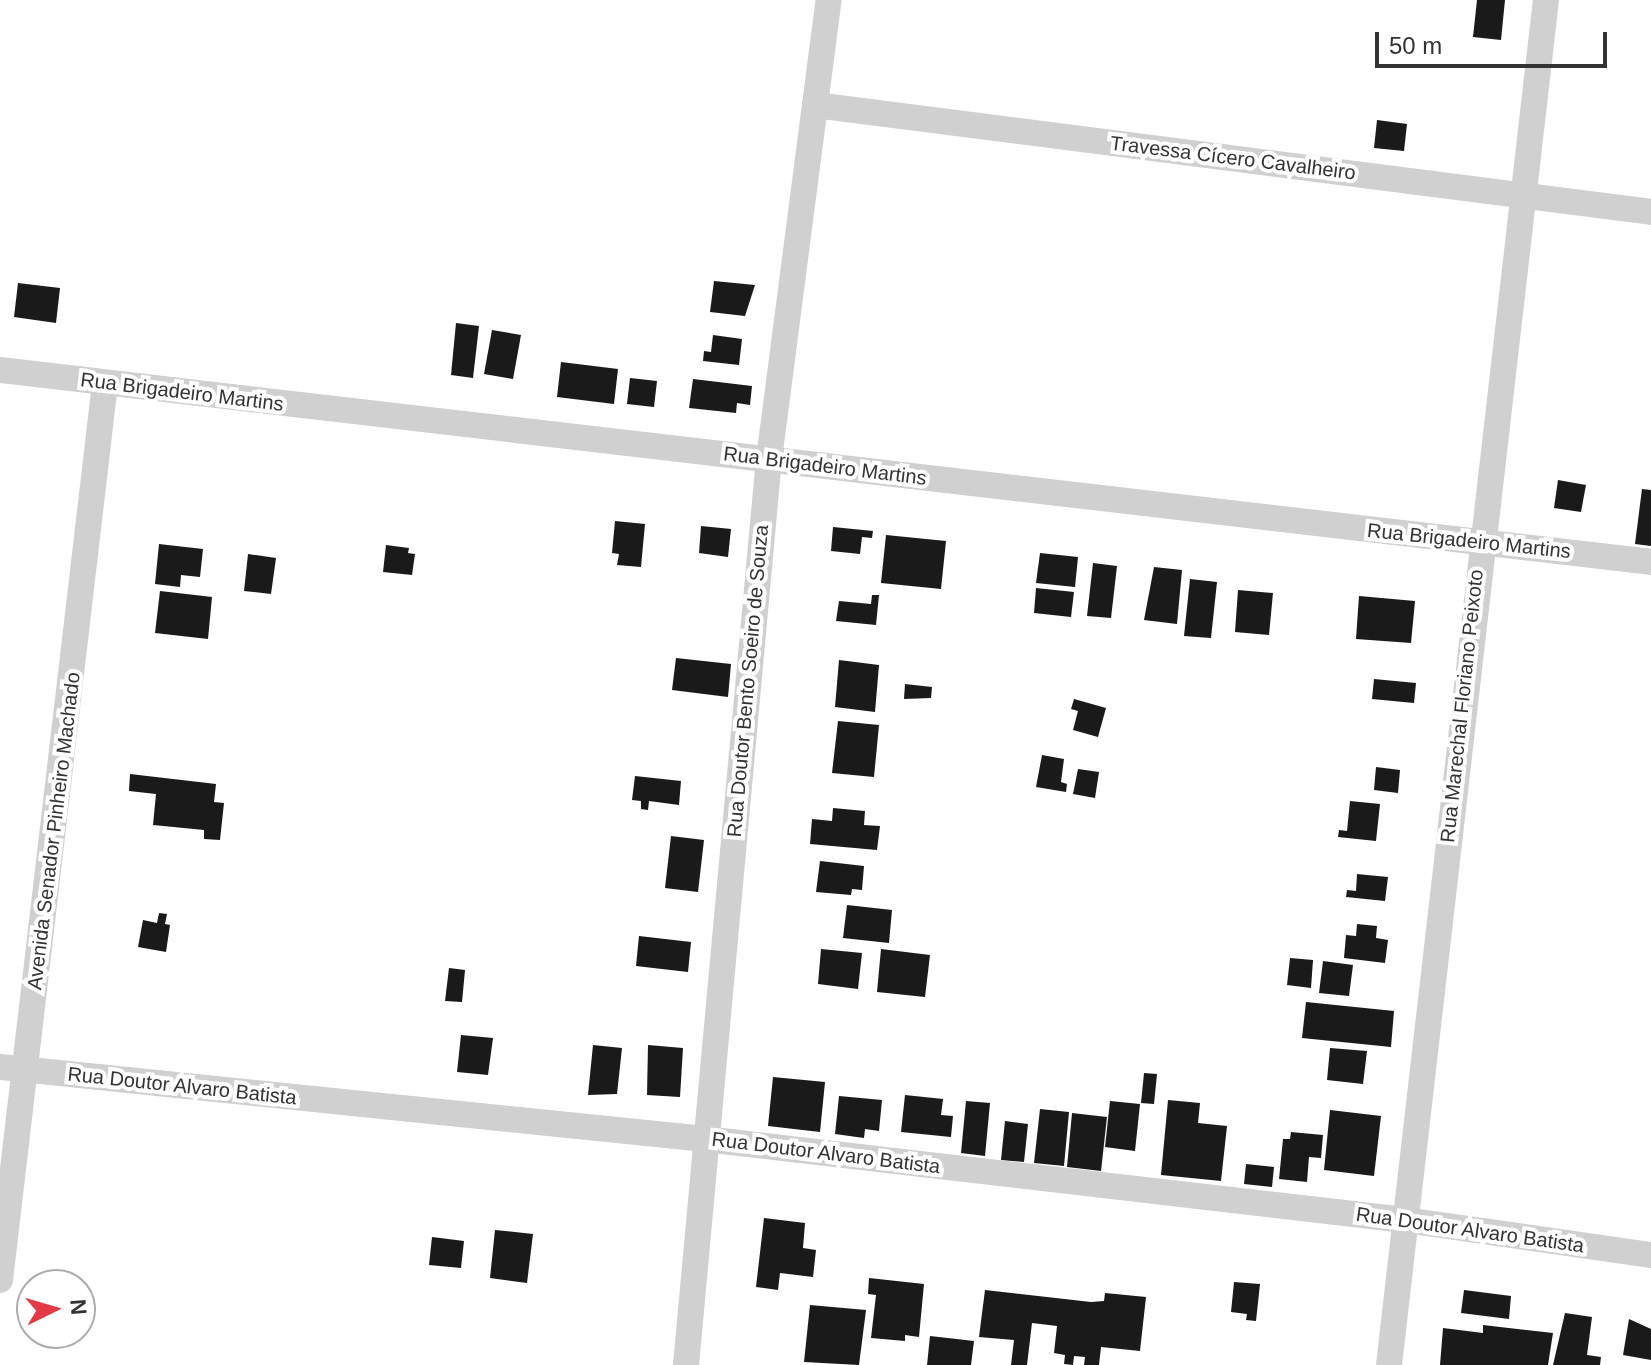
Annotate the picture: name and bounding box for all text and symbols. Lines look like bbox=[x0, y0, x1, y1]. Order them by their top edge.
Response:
scale bar bbox=[1379, 16, 1611, 66]
text: 50 m bbox=[1389, 32, 1442, 59]
street label: Travessa Cícero Cavalheiro bbox=[1109, 131, 1357, 185]
street label: Rua Brigadeiro Martins bbox=[79, 368, 285, 416]
street label: Rua Brigadeiro Martins bbox=[722, 442, 928, 490]
street label: Rua Brigadeiro Martins bbox=[1366, 518, 1572, 564]
street label: Rua Doutor Bento Soeiro de Souza bbox=[722, 524, 774, 838]
street label: Rua Marechal Floriano Peixoto bbox=[1436, 568, 1488, 844]
street label: Avenida Senador Pinheiro Machado bbox=[23, 671, 85, 991]
street label: Rua Doutor Alvaro Batista bbox=[66, 1062, 298, 1110]
street label: Rua Doutor Alvaro Batista bbox=[710, 1127, 942, 1179]
street label: Rua Doutor Alvaro Batista bbox=[1354, 1202, 1586, 1258]
north arrow bbox=[16, 1269, 96, 1349]
text: N bbox=[65, 1298, 92, 1316]

